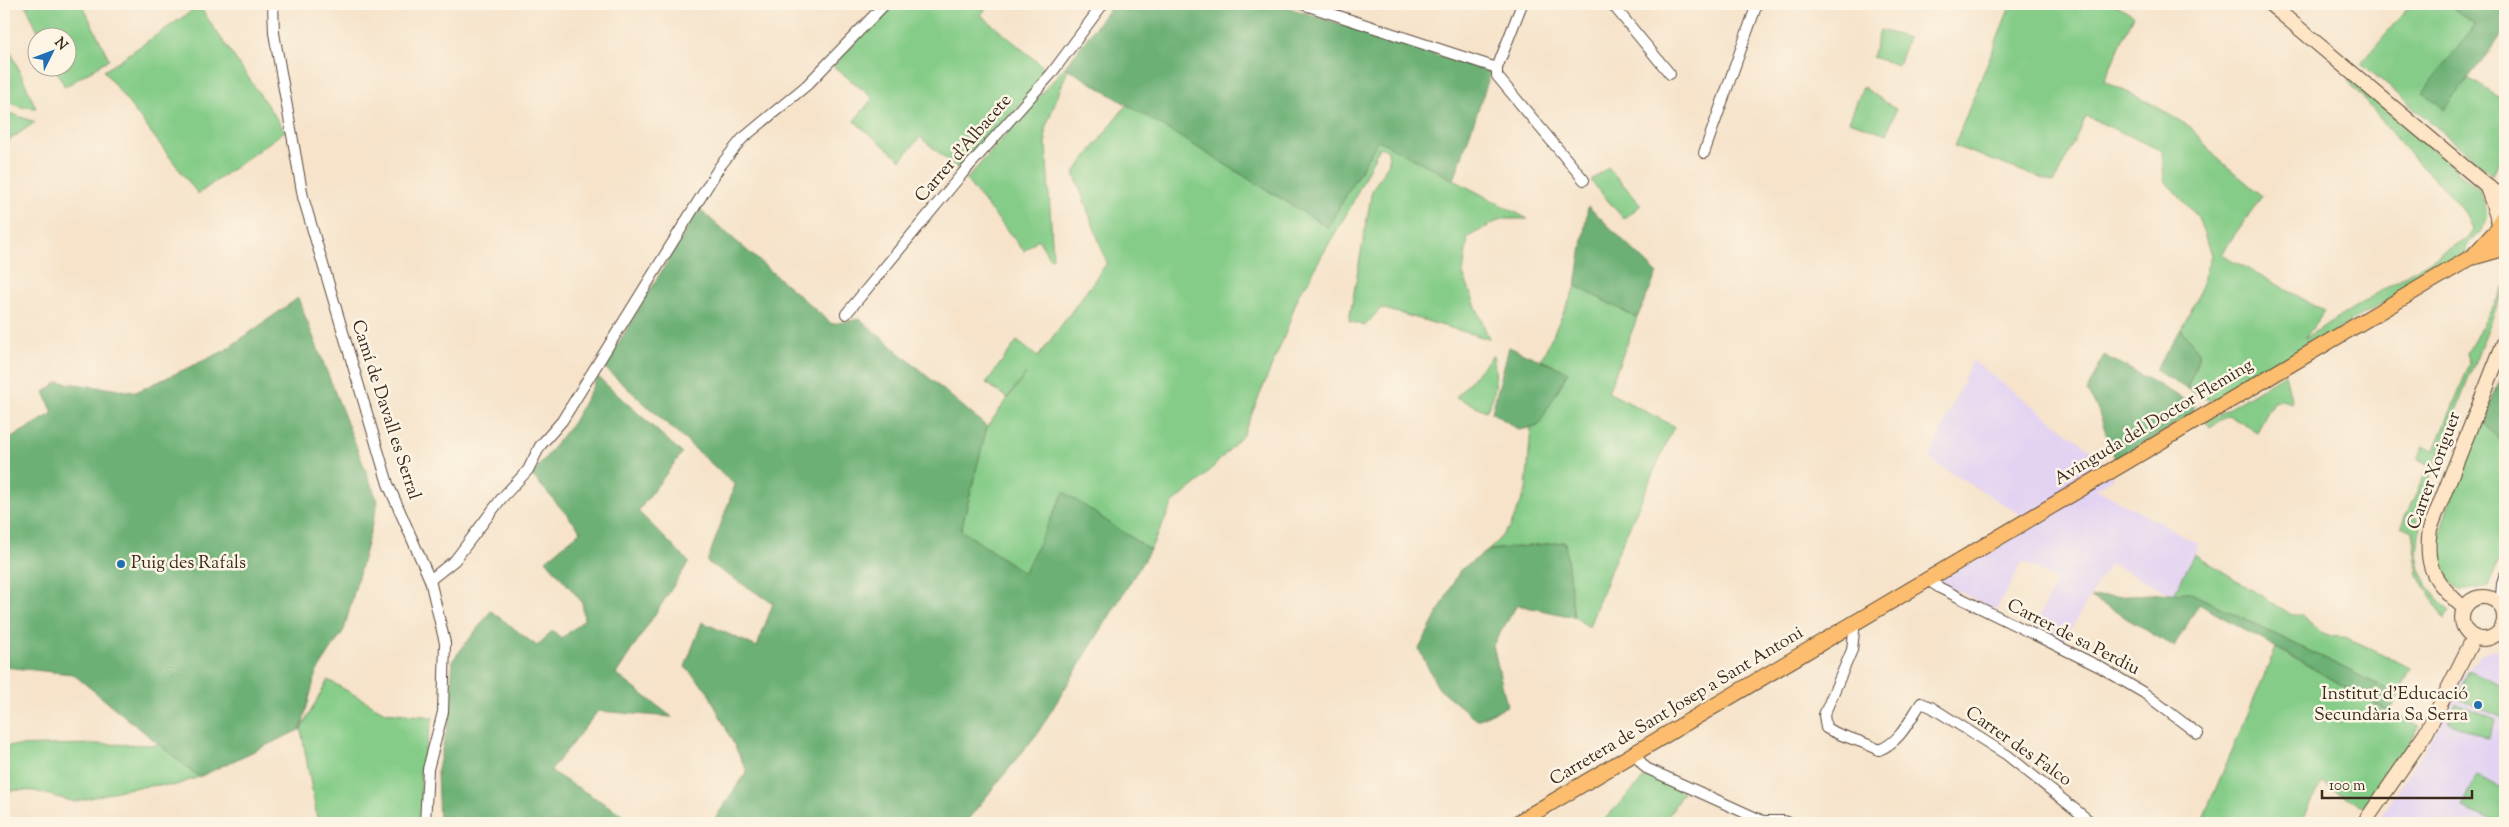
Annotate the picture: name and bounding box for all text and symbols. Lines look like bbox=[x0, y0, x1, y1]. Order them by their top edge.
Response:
north arrow bbox=[28, 28, 78, 78]
text: N bbox=[49, 34, 71, 55]
street label: Carrer d'Albacete bbox=[910, 89, 1018, 209]
street label: Camí de Davall es Serral bbox=[344, 317, 426, 503]
street label: Avinguda del Doctor Fleming bbox=[2049, 353, 2259, 493]
street label: Carrer Xoriguer bbox=[2402, 408, 2468, 534]
place label: Puig des Rafals bbox=[131, 551, 246, 577]
marker: Puig des Rafals bbox=[115, 558, 127, 570]
street label: Carrer de sa Perdiu bbox=[2002, 593, 2144, 683]
street label: Carretera de Sant Josep a Sant Antoni bbox=[1545, 621, 1809, 793]
place label: Institut d'Educació Secundària Sa Serra bbox=[2314, 682, 2468, 729]
marker: Institut d'Educació Secundària Sa Serra bbox=[2472, 699, 2484, 711]
street label: Carrer des Falco bbox=[1959, 701, 2077, 794]
scale bar bbox=[2322, 767, 2472, 799]
text: 100 m bbox=[2329, 776, 2366, 797]

